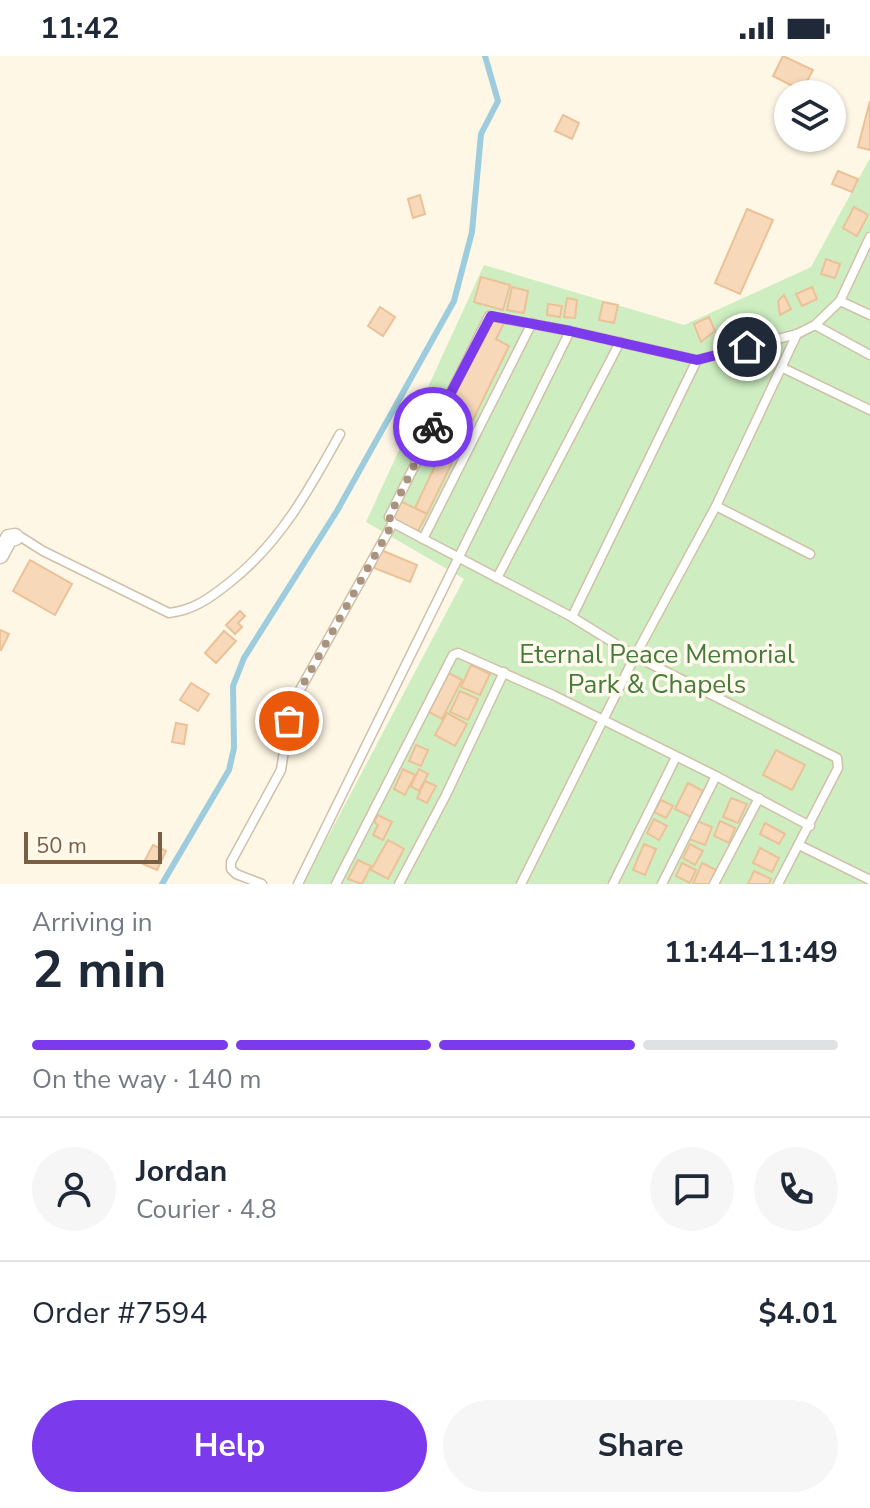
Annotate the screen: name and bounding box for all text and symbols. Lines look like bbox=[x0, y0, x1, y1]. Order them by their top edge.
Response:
text: 11:42 bbox=[40, 8, 119, 49]
map controls bbox=[774, 80, 846, 152]
button: layers bbox=[774, 80, 846, 152]
pin bbox=[713, 313, 781, 381]
icon: home bbox=[725, 325, 769, 369]
courier bbox=[393, 387, 473, 467]
icon: bike bbox=[411, 405, 455, 449]
park label: Eternal Peace Memorial Park & Chapels bbox=[519, 637, 795, 702]
pin bbox=[255, 687, 323, 755]
icon: bag bbox=[267, 699, 311, 743]
scale bar bbox=[24, 828, 162, 864]
text: 50 m bbox=[36, 831, 87, 861]
text: Arriving in bbox=[32, 905, 153, 940]
text: 11:44–11:49 bbox=[664, 932, 838, 973]
text: 2 min bbox=[32, 934, 167, 1005]
text: On the way · 140 m bbox=[32, 1062, 261, 1097]
button: person bbox=[32, 1147, 116, 1231]
button: chat bbox=[650, 1147, 734, 1231]
button: phone bbox=[754, 1147, 838, 1231]
text: Jordan bbox=[136, 1151, 227, 1192]
text: Courier · 4.8 bbox=[136, 1192, 277, 1227]
text: Order #7594 bbox=[32, 1293, 207, 1334]
text: $4.01 bbox=[759, 1293, 838, 1334]
button: Help bbox=[32, 1400, 427, 1492]
button: Share bbox=[443, 1400, 838, 1492]

